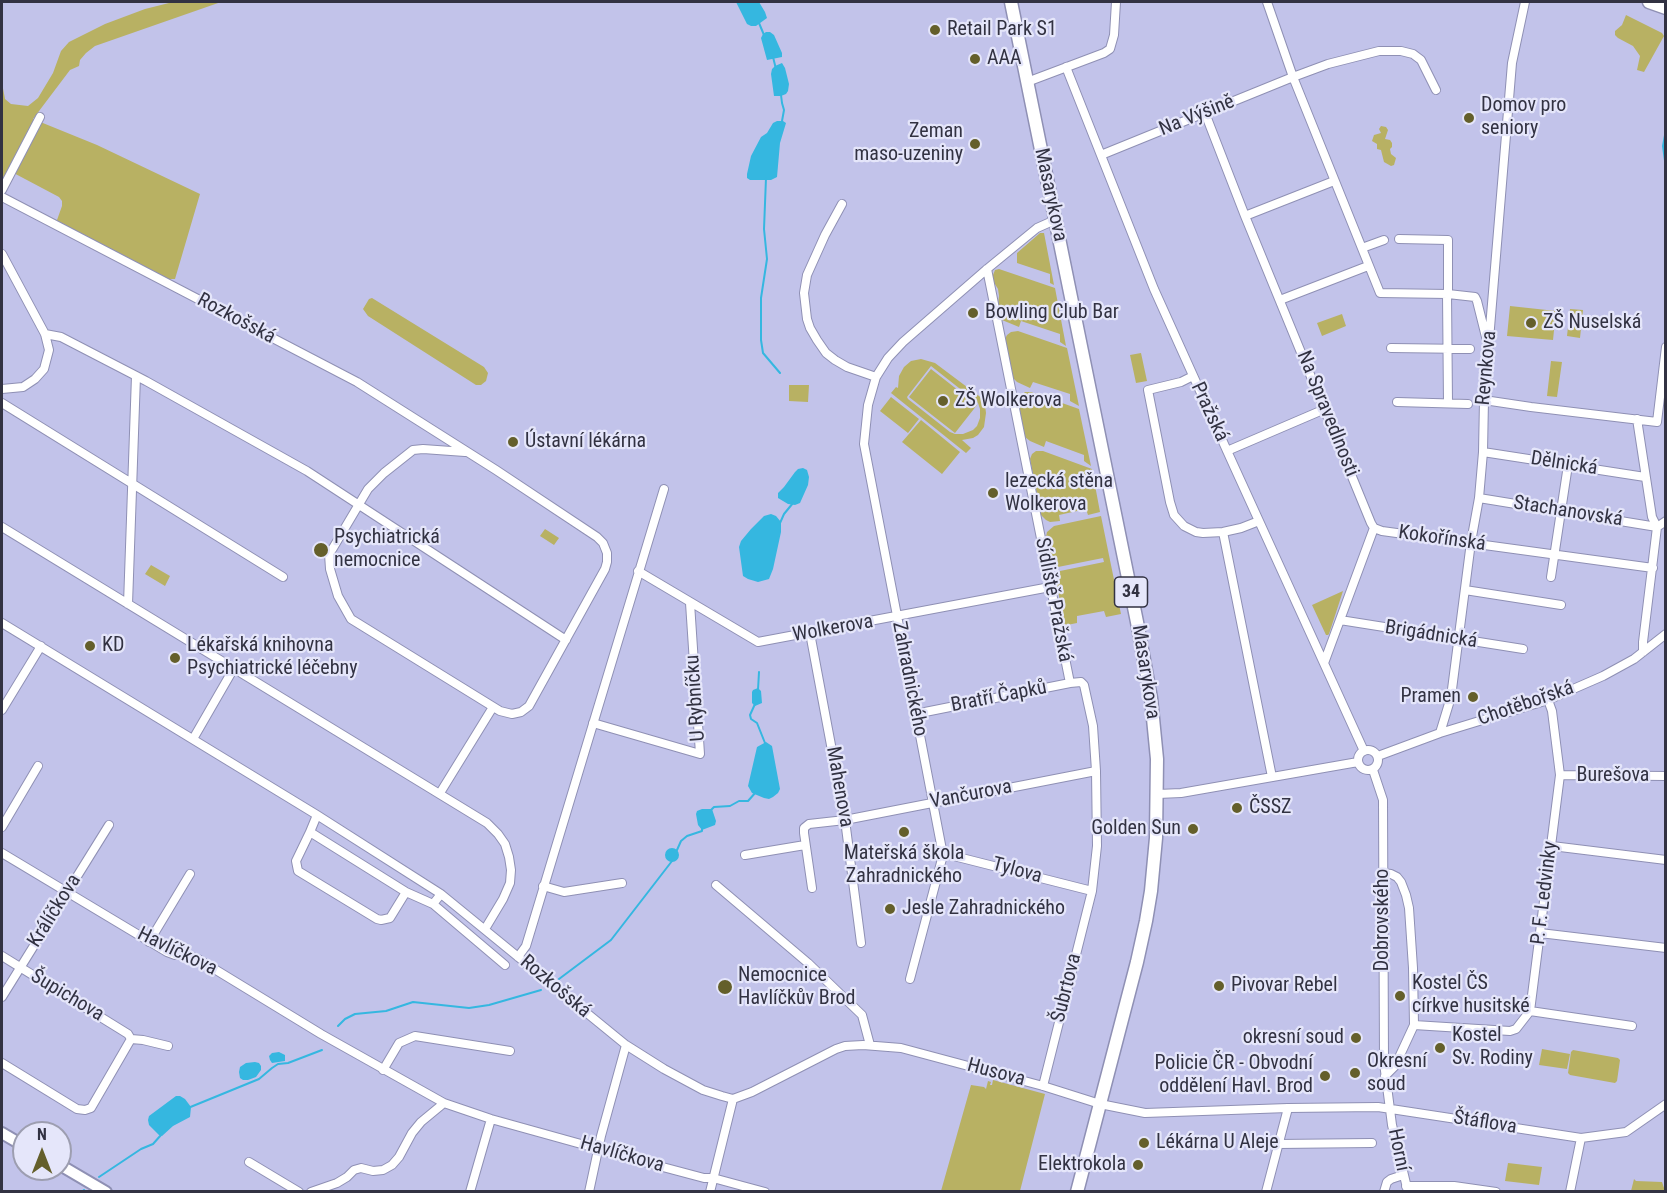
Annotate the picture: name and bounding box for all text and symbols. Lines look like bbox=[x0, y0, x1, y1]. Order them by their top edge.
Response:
place label: Retail Park S1 bbox=[947, 18, 1057, 42]
marker: Retail Park S1 bbox=[928, 23, 942, 37]
place label: AAA bbox=[987, 47, 1022, 71]
marker: AAA bbox=[968, 52, 982, 66]
street label: Na Výšině bbox=[1156, 90, 1238, 142]
place label: Domov pro seniory bbox=[1481, 94, 1566, 141]
marker: Domov pro seniory bbox=[1462, 111, 1476, 125]
place label: Zeman maso-uzeniny bbox=[854, 120, 963, 167]
marker: Zeman maso-uzeniny bbox=[968, 137, 982, 151]
street label: Masarykova bbox=[1028, 146, 1072, 244]
street label: Rozkošská bbox=[193, 288, 279, 350]
place label: Bowling Club Bar bbox=[985, 301, 1119, 325]
marker: Bowling Club Bar bbox=[966, 306, 980, 320]
place label: ZŠ Nuselská bbox=[1543, 311, 1641, 335]
marker: ZŠ Nuselská bbox=[1524, 316, 1538, 330]
street label: Reynkova bbox=[1472, 330, 1502, 406]
street label: Na Spravedlnosti bbox=[1291, 348, 1363, 480]
street label: Pražská bbox=[1185, 378, 1233, 446]
place label: ZŠ Wolkerova bbox=[955, 389, 1062, 413]
marker: ZŠ Wolkerova bbox=[936, 394, 950, 408]
place label: Ústavní lékárna bbox=[525, 430, 646, 454]
marker: Ústavní lékárna bbox=[506, 435, 520, 449]
street label: Dělnická bbox=[1529, 447, 1599, 481]
place label: lezecká stěna Wolkerova bbox=[1005, 470, 1113, 517]
marker: lezecká stěna Wolkerova bbox=[986, 486, 1000, 500]
street label: Stachanovská bbox=[1512, 492, 1624, 532]
street label: Kokořínská bbox=[1397, 521, 1487, 557]
place label: Psychiatrická nemocnice bbox=[334, 526, 440, 573]
street label: Sídliště Pražská bbox=[1029, 536, 1077, 664]
marker: Psychiatrická nemocnice bbox=[312, 541, 330, 559]
road number: 34 bbox=[1114, 577, 1148, 607]
street label: Wolkerova bbox=[791, 610, 875, 648]
street label: Brigádnická bbox=[1383, 616, 1479, 654]
street label: Zahradnického bbox=[886, 620, 932, 738]
street label: Masarykova bbox=[1126, 623, 1164, 721]
place label: KD bbox=[102, 634, 124, 658]
place label: Lékařská knihovna Psychiatrické léčebny bbox=[187, 634, 358, 681]
marker: KD bbox=[83, 639, 97, 653]
marker: Lékařská knihovna Psychiatrické léčebny bbox=[168, 651, 182, 665]
street label: U Rybníčku bbox=[681, 654, 711, 742]
street label: Bratří Čapků bbox=[949, 676, 1049, 718]
street label: Chotěbořská bbox=[1475, 676, 1577, 732]
place label: Pramen bbox=[1401, 685, 1461, 709]
marker: Pramen bbox=[1466, 690, 1480, 704]
street label: Mahenova bbox=[820, 745, 858, 829]
street label: Burešova bbox=[1577, 764, 1649, 788]
street label: Vančurova bbox=[928, 775, 1014, 815]
place label: ČSSZ bbox=[1249, 796, 1292, 820]
marker: ČSSZ bbox=[1230, 801, 1244, 815]
place label: Golden Sun bbox=[1091, 817, 1181, 841]
marker: Golden Sun bbox=[1186, 822, 1200, 836]
marker: Mateřská škola Zahradnického bbox=[897, 825, 911, 839]
street label: P. F. Ledvinky bbox=[1527, 840, 1563, 946]
place label: Mateřská škola Zahradnického bbox=[844, 842, 964, 889]
street label: Tylova bbox=[990, 853, 1044, 889]
street label: Dobrovského bbox=[1371, 869, 1395, 971]
street label: Králíčkova bbox=[23, 870, 87, 952]
place label: Jesle Zahradnického bbox=[902, 897, 1065, 921]
marker: Jesle Zahradnického bbox=[883, 902, 897, 916]
street label: Havlíčkova bbox=[133, 922, 221, 982]
street label: Rozkošská bbox=[515, 950, 595, 1024]
street label: Šubrtova bbox=[1047, 951, 1087, 1025]
place label: Nemocnice Havlíčkův Brod bbox=[738, 964, 856, 1011]
street label: Šupichova bbox=[26, 965, 108, 1027]
place label: Kostel ČS církve husitské bbox=[1412, 972, 1530, 1019]
place label: Pivovar Rebel bbox=[1231, 974, 1337, 998]
marker: Nemocnice Havlíčkův Brod bbox=[716, 978, 734, 996]
marker: Pivovar Rebel bbox=[1212, 979, 1226, 993]
marker: Kostel ČS církve husitské bbox=[1393, 989, 1407, 1003]
place label: Kostel Sv. Rodiny bbox=[1452, 1024, 1533, 1071]
place label: okresní soud bbox=[1243, 1026, 1344, 1050]
marker: okresní soud bbox=[1349, 1031, 1363, 1045]
marker: Kostel Sv. Rodiny bbox=[1433, 1041, 1447, 1055]
place label: Okresní soud bbox=[1367, 1050, 1427, 1097]
place label: Policie ČR - Obvodní oddělení Havl. Brod bbox=[1154, 1052, 1313, 1099]
street label: Husova bbox=[964, 1054, 1028, 1092]
marker: Okresní soud bbox=[1348, 1066, 1362, 1080]
marker: Policie ČR - Obvodní oddělení Havl. Brod bbox=[1318, 1069, 1332, 1083]
street label: Štáflova bbox=[1452, 1106, 1518, 1140]
north arrow bbox=[12, 1121, 72, 1181]
text: N bbox=[37, 1125, 47, 1144]
street label: Horní bbox=[1382, 1127, 1414, 1173]
place label: Lékárna U Aleje bbox=[1156, 1131, 1279, 1155]
street label: Havlíčkova bbox=[577, 1132, 667, 1178]
marker: Lékárna U Aleje bbox=[1137, 1136, 1151, 1150]
place label: Elektrokola bbox=[1038, 1153, 1126, 1177]
marker: Elektrokola bbox=[1131, 1158, 1145, 1172]

